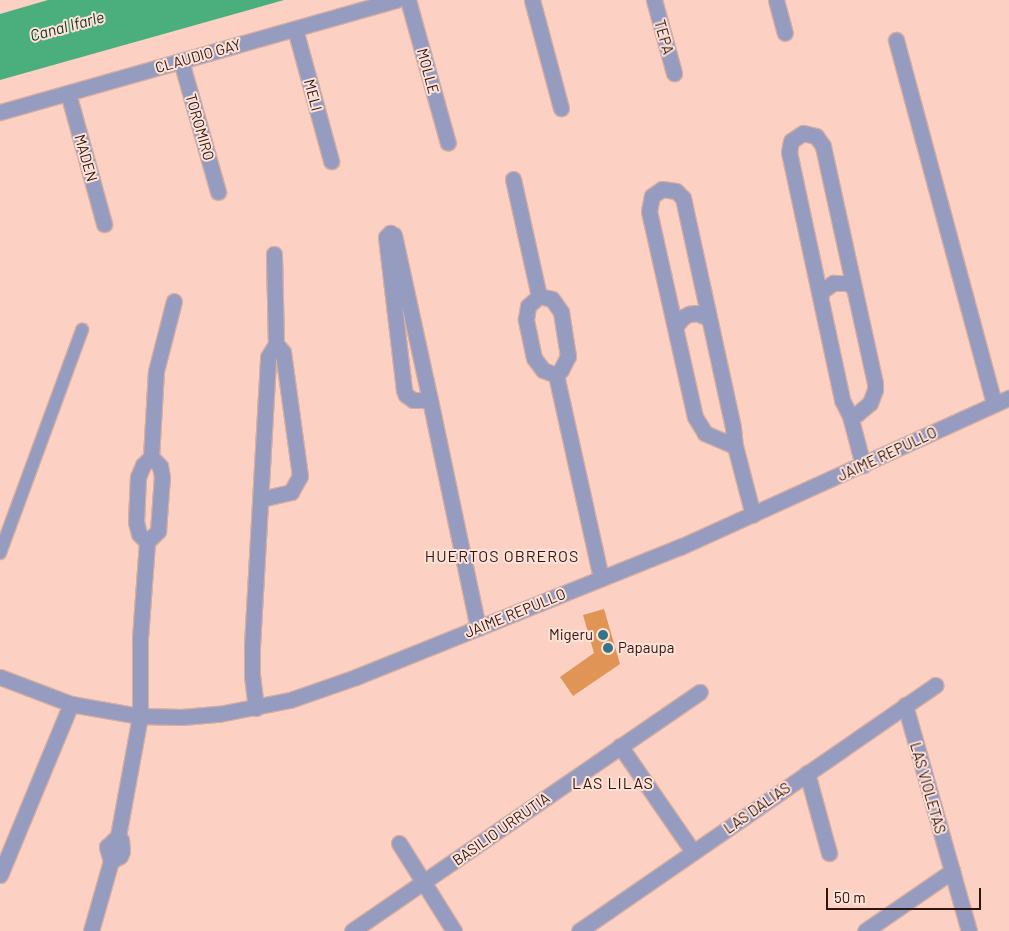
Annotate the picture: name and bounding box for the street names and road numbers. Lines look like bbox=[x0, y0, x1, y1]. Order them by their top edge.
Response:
street label: TEPA bbox=[650, 18, 678, 56]
street label: CLAUDIO GAY bbox=[153, 35, 243, 77]
street label: MOLLE bbox=[413, 46, 443, 96]
street label: MELI bbox=[300, 77, 326, 113]
street label: TOROMIRO bbox=[182, 91, 218, 163]
street label: MADEN bbox=[71, 132, 101, 184]
street label: JAIME REPULLO bbox=[834, 423, 940, 485]
street label: JAIME REPULLO bbox=[462, 585, 568, 641]
street label: LAS VIOLETAS bbox=[906, 740, 950, 836]
street label: LAS DALIAS bbox=[720, 778, 794, 838]
street label: BASILIO URRUTIA bbox=[449, 789, 553, 869]

